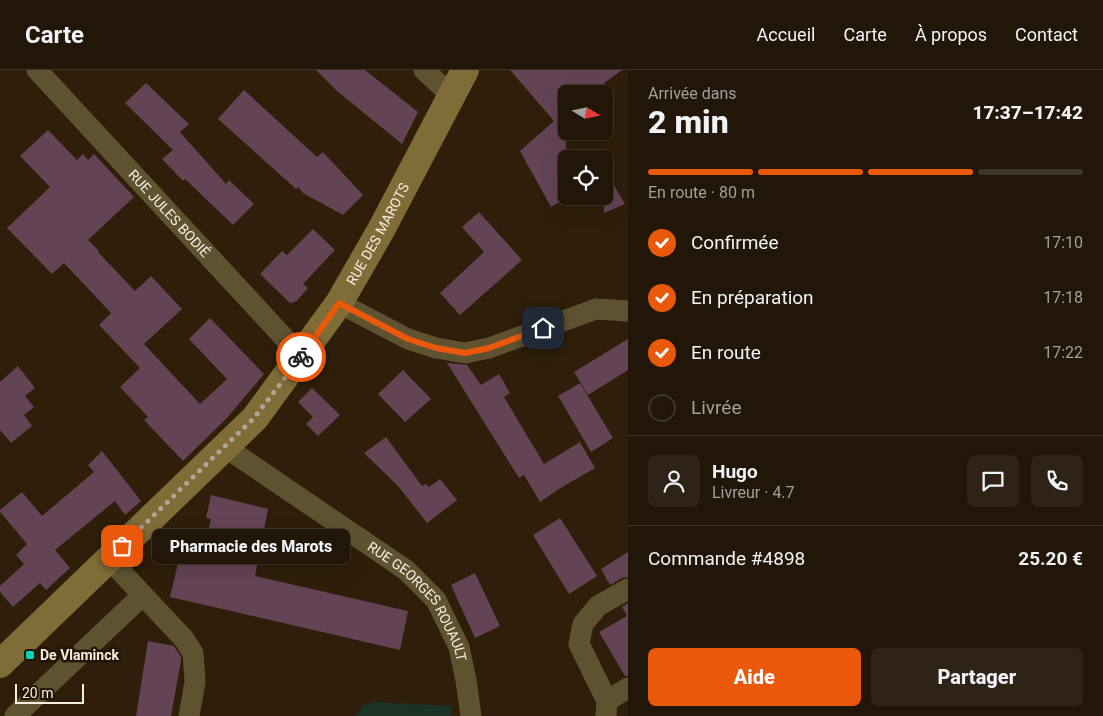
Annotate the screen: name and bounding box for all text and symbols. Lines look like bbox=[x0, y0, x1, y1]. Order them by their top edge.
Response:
text: Carte bbox=[25, 21, 84, 49]
text: Accueil bbox=[757, 24, 815, 45]
text: Carte bbox=[843, 24, 887, 45]
text: À propos bbox=[915, 24, 987, 45]
text: Contact bbox=[1015, 24, 1078, 45]
text: Arrivée dans bbox=[648, 84, 737, 103]
north arrow bbox=[558, 85, 612, 140]
map controls bbox=[558, 85, 613, 205]
text: 17:37–17:42 bbox=[972, 101, 1083, 124]
text: 2 min bbox=[648, 103, 729, 141]
button: locate bbox=[558, 150, 613, 205]
street label: RUE JULES BODIÉ bbox=[125, 166, 214, 260]
street label: RUE DES MAROTS bbox=[343, 180, 412, 288]
text: En route · 80 m bbox=[648, 183, 755, 202]
icon: check bbox=[648, 229, 676, 257]
text: Confirmée bbox=[691, 231, 778, 254]
text: 17:10 bbox=[1043, 233, 1083, 252]
icon: check bbox=[648, 284, 676, 312]
text: En préparation bbox=[691, 286, 814, 309]
text: 17:18 bbox=[1043, 288, 1083, 307]
pin bbox=[522, 307, 564, 349]
icon: home bbox=[529, 314, 557, 342]
courier bbox=[276, 332, 326, 382]
icon: check bbox=[648, 339, 676, 367]
text: En route bbox=[691, 341, 761, 364]
icon: bike bbox=[287, 343, 315, 371]
text: 17:22 bbox=[1043, 343, 1083, 362]
text: Livrée bbox=[691, 396, 741, 419]
button: person bbox=[648, 455, 700, 507]
button: chat bbox=[967, 455, 1019, 507]
button: phone bbox=[1031, 455, 1083, 507]
text: Hugo bbox=[712, 460, 758, 483]
text: Livreur · 4.7 bbox=[712, 483, 795, 502]
pin bbox=[101, 525, 143, 567]
callout: Pharmacie des Marots bbox=[152, 528, 350, 564]
icon: bag bbox=[108, 532, 136, 560]
text: Pharmacie des Marots bbox=[170, 537, 332, 556]
street label: RUE GEORGES ROUAULT bbox=[365, 538, 470, 663]
text: Commande #4898 bbox=[648, 547, 805, 570]
text: 25.20 € bbox=[1018, 547, 1083, 570]
place label: De Vlaminck bbox=[40, 647, 119, 663]
button: Aide bbox=[648, 648, 861, 706]
button: Partager bbox=[871, 648, 1083, 706]
marker: De Vlaminck bbox=[24, 649, 36, 661]
scale bar bbox=[15, 681, 84, 704]
text: 20 m bbox=[22, 685, 54, 701]

